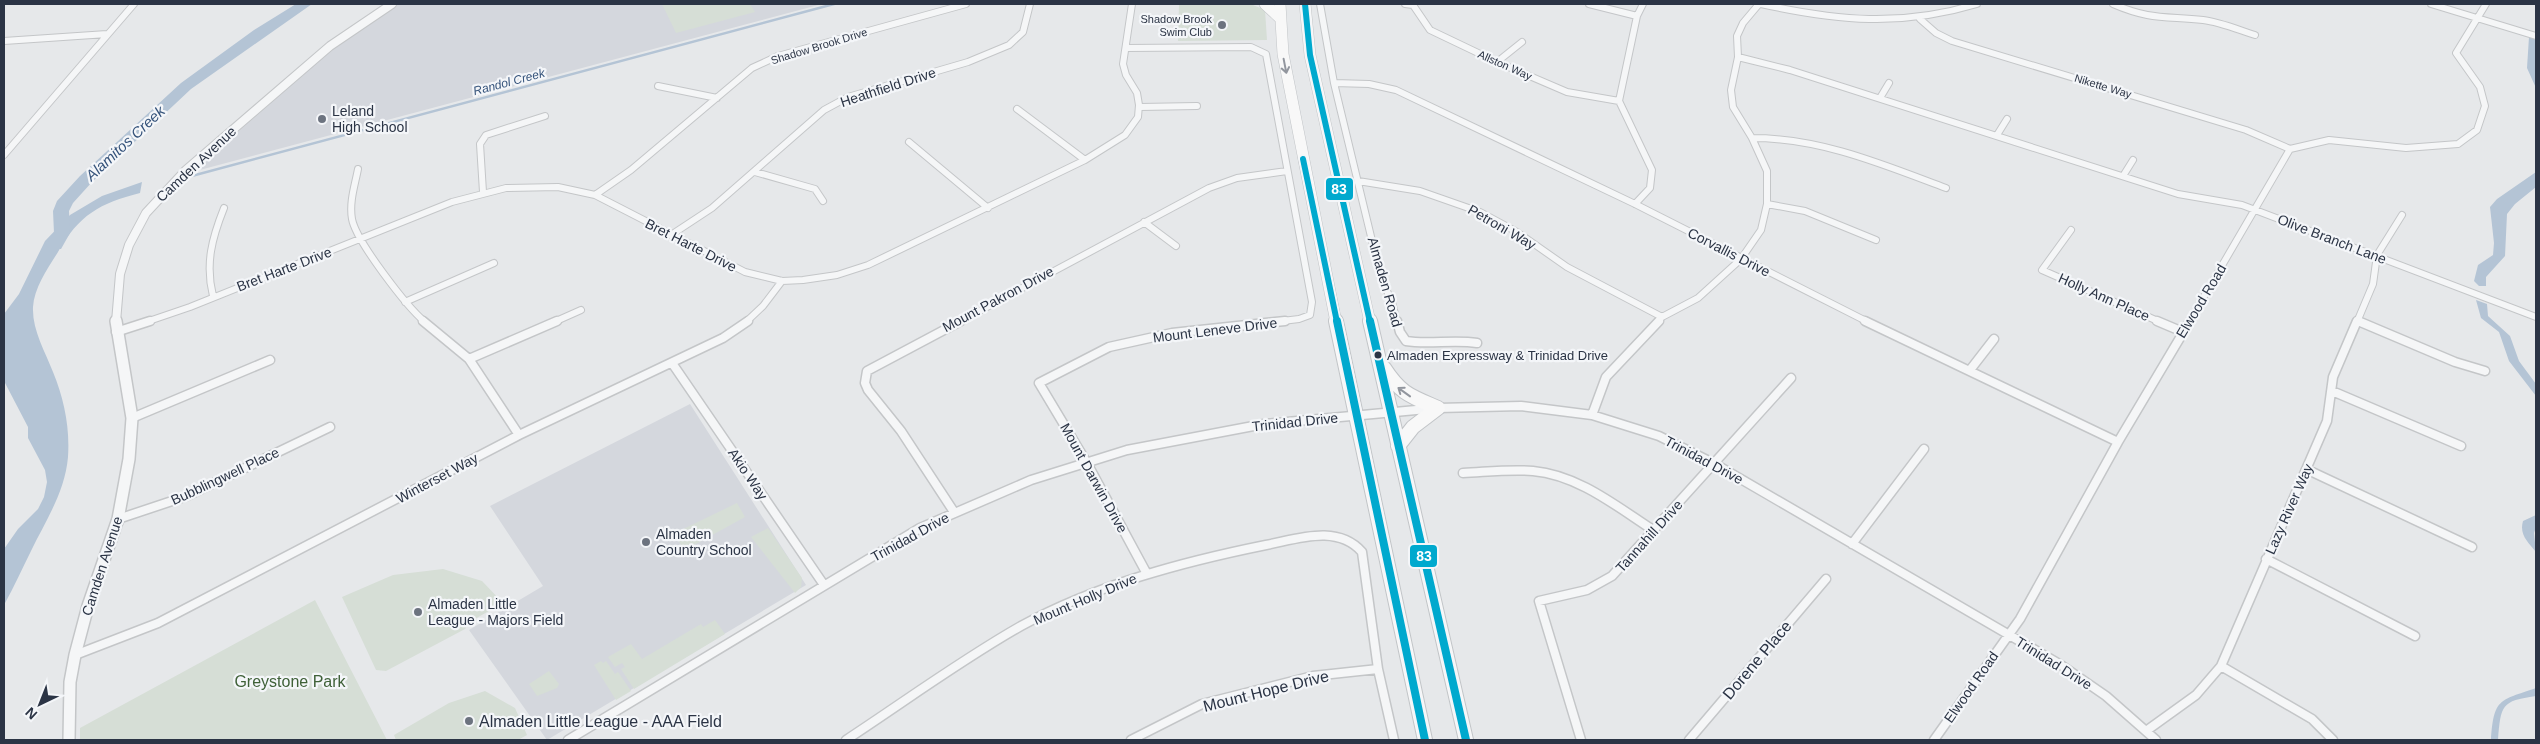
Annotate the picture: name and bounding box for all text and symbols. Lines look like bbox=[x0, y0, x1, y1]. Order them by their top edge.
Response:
place label: Shadow Brook Swim Club bbox=[1140, 13, 1212, 38]
marker: Shadow Brook Swim Club bbox=[1216, 19, 1228, 31]
street label: Shadow Brook Drive bbox=[769, 26, 869, 66]
street label: Allston Way bbox=[1476, 48, 1534, 82]
one-way arrow bbox=[1281, 58, 1290, 74]
street label: Heathfield Drive bbox=[838, 64, 938, 110]
water label: Randol Creek bbox=[472, 65, 547, 98]
street label: Nikette Way bbox=[2073, 72, 2133, 100]
water label: Alamitos Creek bbox=[81, 101, 169, 185]
place label: Leland High School bbox=[332, 103, 408, 135]
marker: Leland High School bbox=[316, 113, 328, 125]
street label: Camden Avenue bbox=[153, 123, 239, 205]
line badge: 83 bbox=[1325, 177, 1354, 201]
text: 83 bbox=[1331, 181, 1347, 197]
street label: Petroni Way bbox=[1465, 201, 1539, 253]
street label: Olive Branch Lane bbox=[2275, 211, 2389, 267]
street label: Bret Harte Drive bbox=[643, 215, 740, 275]
street label: Corvallis Drive bbox=[1685, 224, 1773, 280]
street label: Almaden Road bbox=[1365, 235, 1405, 329]
street label: Bret Harte Drive bbox=[234, 243, 334, 294]
street label: Elwood Road bbox=[2173, 261, 2229, 341]
street label: Mount Pakron Drive bbox=[940, 263, 1057, 335]
street label: Holly Ann Place bbox=[2056, 270, 2152, 324]
street label: Mount Leneve Drive bbox=[1152, 314, 1278, 346]
place label: Almaden Expressway & Trinidad Drive bbox=[1387, 348, 1608, 363]
marker: Almaden Expressway & Trinidad Drive bbox=[1373, 350, 1383, 360]
one-way arrow bbox=[1397, 387, 1411, 397]
street label: Trinidad Drive bbox=[1251, 409, 1339, 434]
street label: Mount Darwin Drive bbox=[1057, 420, 1131, 536]
street label: Trinidad Drive bbox=[1662, 433, 1746, 487]
street label: Bubblingwell Place bbox=[168, 444, 282, 508]
street label: Akio Way bbox=[725, 445, 771, 503]
street label: Winterset Way bbox=[393, 450, 481, 506]
street label: Lazy River Way bbox=[2262, 461, 2316, 557]
street label: Tannahill Drive bbox=[1612, 496, 1686, 575]
street label: Trinidad Drive bbox=[868, 509, 952, 565]
street label: Camden Avenue bbox=[78, 514, 126, 618]
place label: Almaden Country School bbox=[656, 526, 752, 558]
marker: Almaden Country School bbox=[640, 536, 652, 548]
line badge: 83 bbox=[1409, 544, 1438, 568]
text: 83 bbox=[1416, 548, 1432, 564]
street label: Mount Holly Drive bbox=[1031, 570, 1139, 628]
place label: Almaden Little League - Majors Field bbox=[428, 596, 563, 628]
marker: Almaden Little League - Majors Field bbox=[412, 606, 424, 618]
street label: Dorene Place bbox=[1719, 617, 1795, 703]
street label: Trinidad Drive bbox=[2013, 633, 2095, 693]
street label: Elwood Road bbox=[1941, 648, 2001, 726]
street label: Mount Hope Drive bbox=[1201, 667, 1331, 715]
park label: Greystone Park bbox=[234, 673, 347, 690]
north arrow bbox=[15, 679, 65, 729]
text: N bbox=[22, 704, 40, 723]
place label: Almaden Little League - AAA Field bbox=[479, 713, 722, 730]
marker: Almaden Little League - AAA Field bbox=[463, 715, 475, 727]

